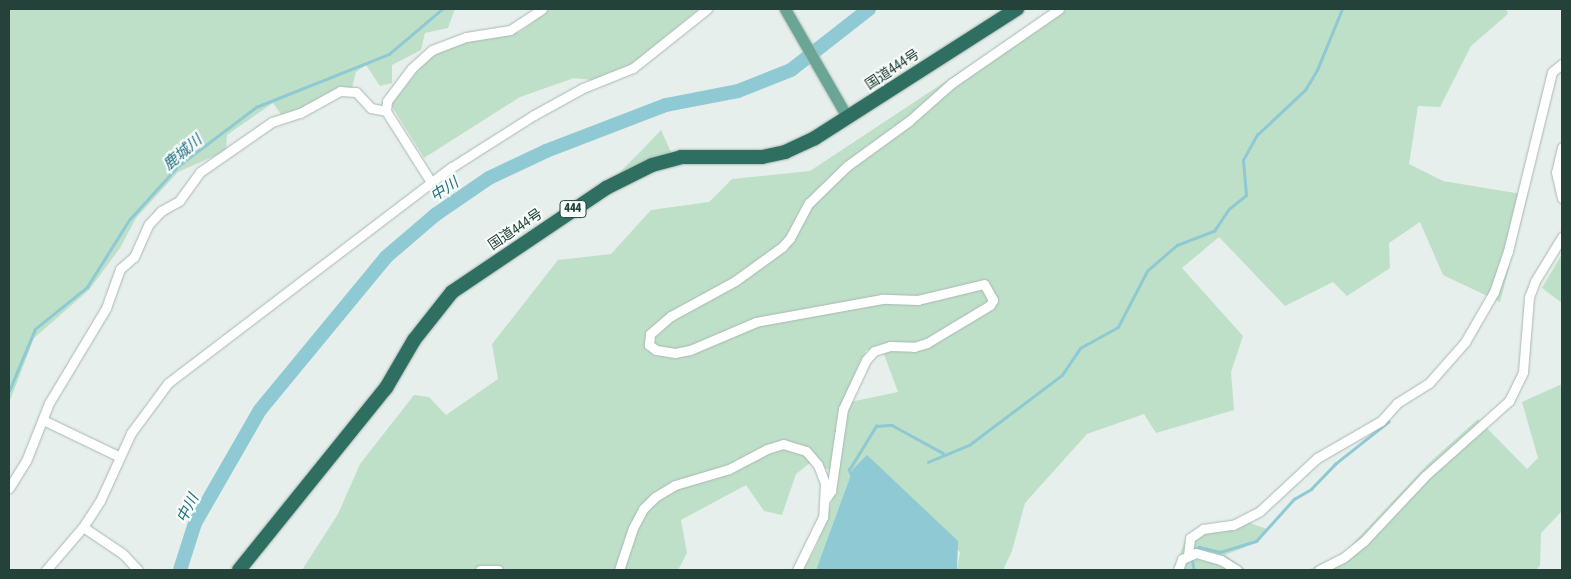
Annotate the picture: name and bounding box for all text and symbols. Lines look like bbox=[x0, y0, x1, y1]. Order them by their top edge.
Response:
street label: 国道444号 bbox=[862, 45, 922, 93]
water label: 鹿城川 bbox=[159, 131, 205, 173]
water label: 中川 bbox=[427, 173, 461, 205]
road number: 444 bbox=[559, 200, 587, 218]
street label: 国道444号 bbox=[485, 205, 545, 253]
water label: 中川 bbox=[172, 491, 202, 525]

